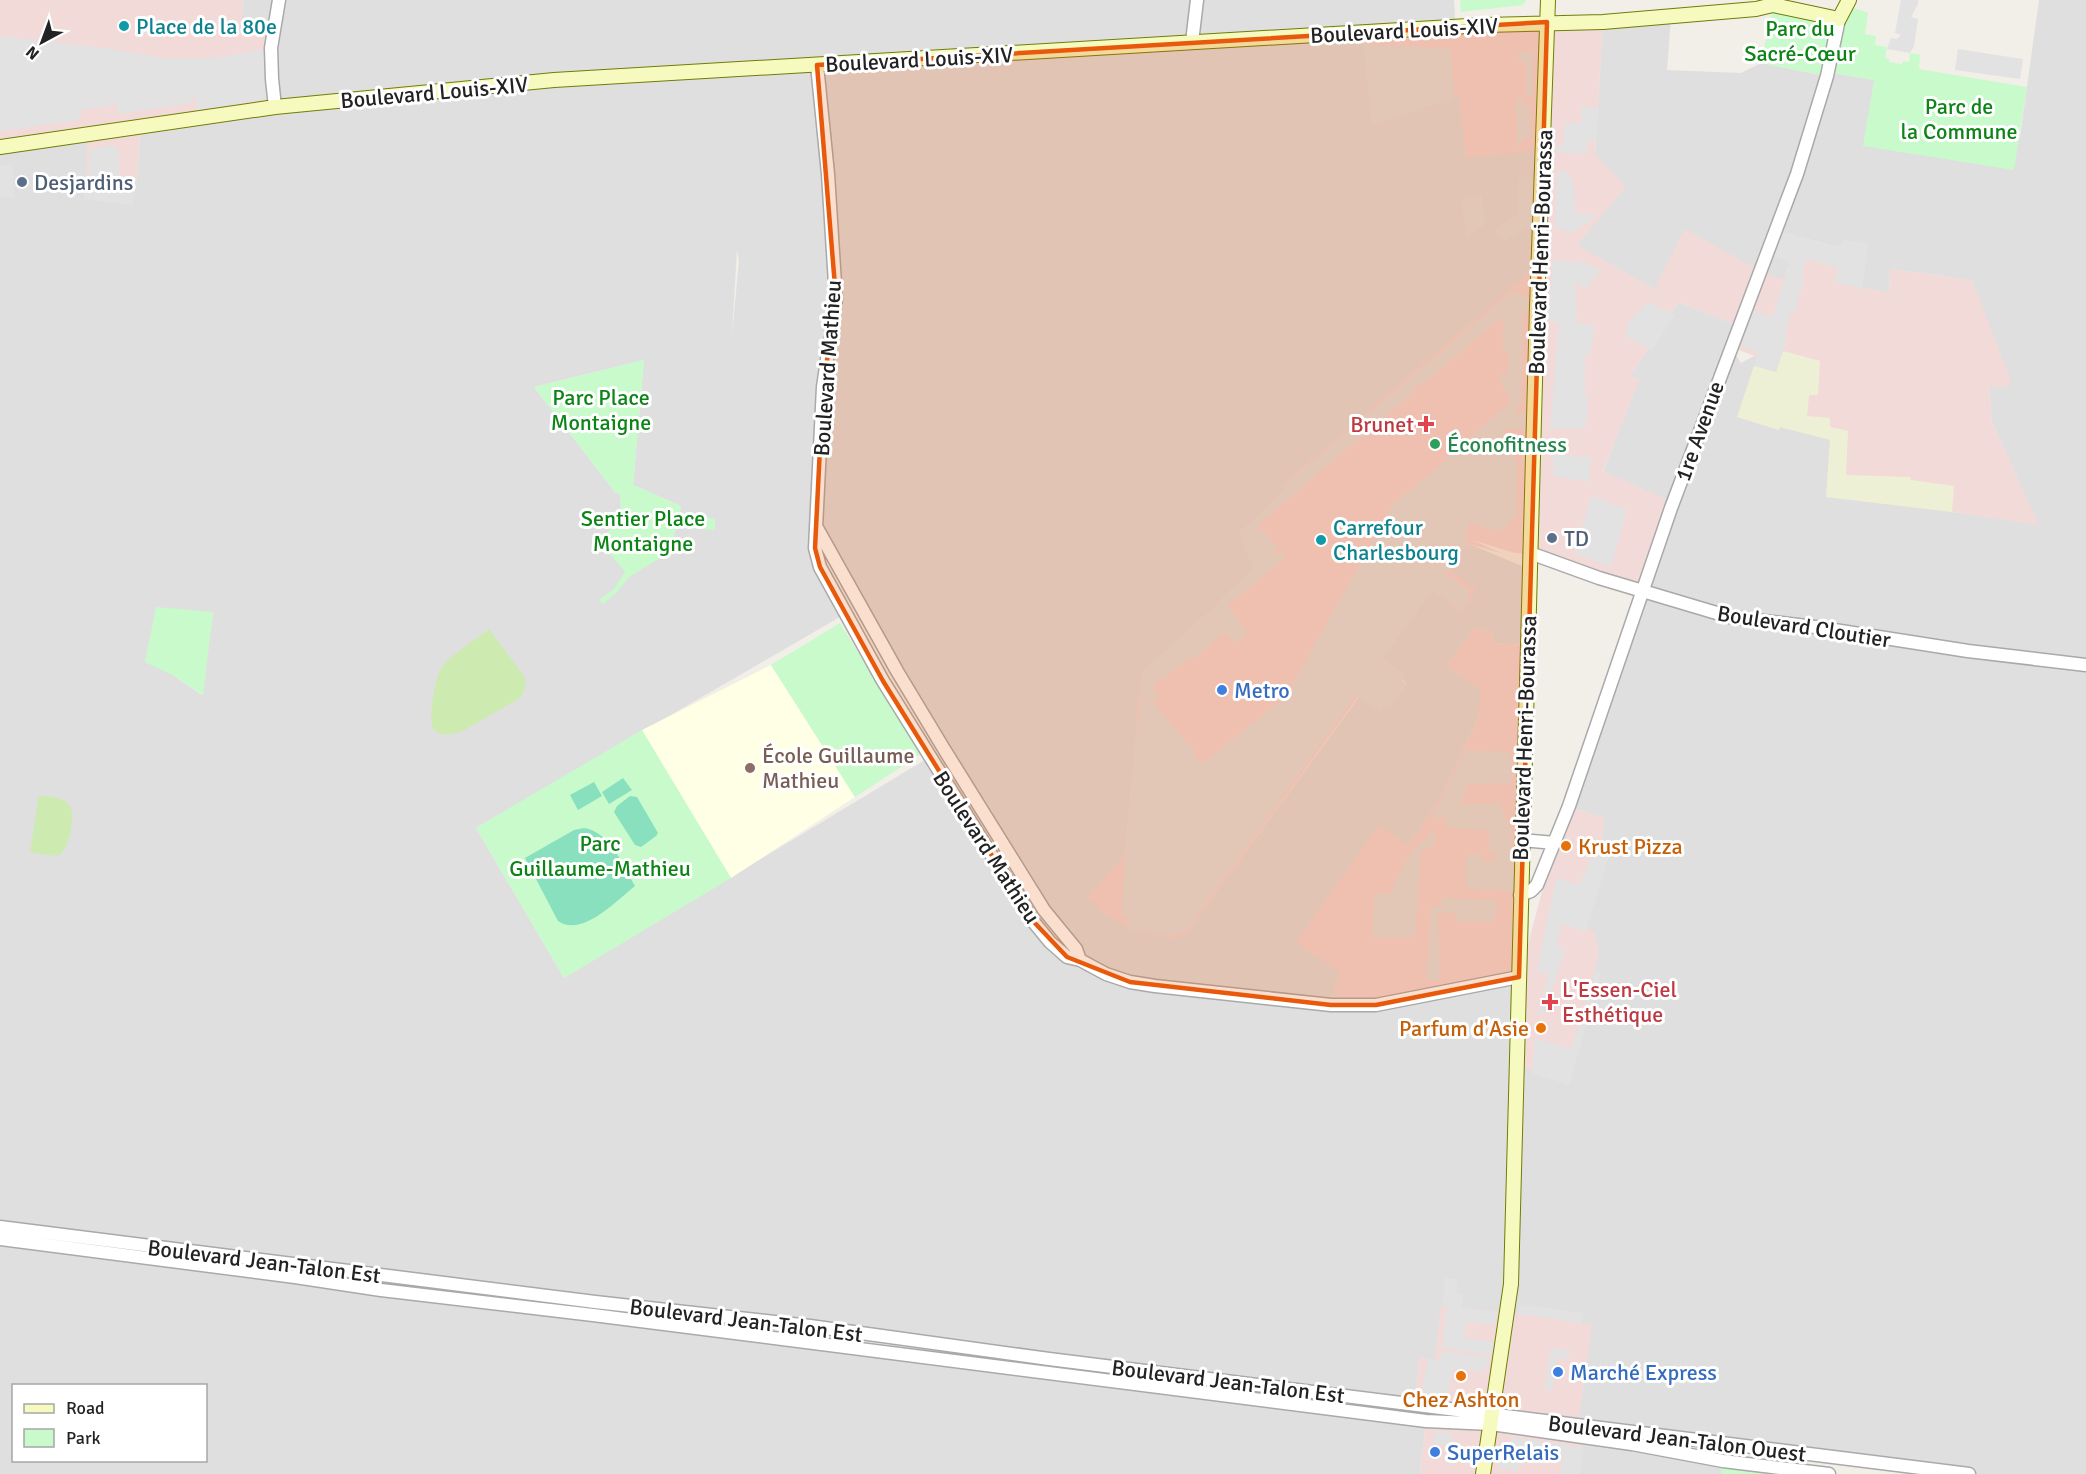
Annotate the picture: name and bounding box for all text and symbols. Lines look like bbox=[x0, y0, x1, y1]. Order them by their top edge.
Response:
north arrow bbox=[12, 12, 72, 72]
street label: Boulevard Louis-XIV bbox=[1309, 12, 1499, 49]
place label: Place de la 80e bbox=[136, 13, 277, 40]
park label: Parc du Sacré-Cœur bbox=[1744, 15, 1856, 67]
marker: Place de la 80e bbox=[117, 19, 131, 33]
text: N bbox=[22, 41, 44, 64]
street label: Boulevard Louis-XIV bbox=[824, 41, 1014, 78]
street label: Boulevard Louis-XIV bbox=[339, 71, 529, 114]
park label: Parc de la Commune bbox=[1900, 93, 2018, 145]
street label: Boulevard Henri-Bourassa bbox=[1523, 129, 1558, 375]
place label: Desjardins bbox=[34, 169, 133, 196]
marker: Desjardins bbox=[15, 175, 29, 189]
street label: Boulevard Mathieu bbox=[808, 279, 847, 457]
street label: 1re Avenue bbox=[1669, 378, 1730, 485]
park label: Parc Place Montaigne bbox=[551, 384, 651, 436]
place label: Brunet bbox=[1350, 411, 1414, 438]
marker: Brunet bbox=[1419, 417, 1433, 431]
place label: Éconofitness bbox=[1447, 431, 1567, 458]
marker: Éconofitness bbox=[1428, 437, 1442, 451]
park label: Sentier Place Montaigne bbox=[581, 505, 705, 557]
place label: Carrefour Charlesbourg bbox=[1333, 514, 1459, 566]
place label: TD bbox=[1564, 525, 1589, 552]
marker: TD bbox=[1545, 531, 1559, 545]
marker: Carrefour Charlesbourg bbox=[1314, 533, 1328, 547]
street label: Boulevard Cloutier bbox=[1715, 599, 1893, 654]
street label: Boulevard Henri-Bourassa bbox=[1507, 615, 1542, 861]
place label: Metro bbox=[1234, 677, 1290, 704]
marker: Metro bbox=[1215, 683, 1229, 697]
place label: École Guillaume Mathieu bbox=[762, 742, 914, 794]
marker: École Guillaume Mathieu bbox=[743, 761, 757, 775]
street label: Boulevard Mathieu bbox=[927, 766, 1046, 929]
park label: Parc Guillaume-Mathieu bbox=[509, 830, 691, 882]
place label: Krust Pizza bbox=[1578, 833, 1683, 860]
marker: Krust Pizza bbox=[1559, 839, 1573, 853]
place label: L'Essen-Ciel Esthétique bbox=[1562, 976, 1677, 1028]
marker: L'Essen-Ciel Esthétique bbox=[1543, 995, 1557, 1009]
place label: Parfum d'Asie bbox=[1399, 1015, 1529, 1042]
marker: Parfum d'Asie bbox=[1534, 1021, 1548, 1035]
street label: Boulevard Jean-Talon Est bbox=[146, 1234, 382, 1289]
street label: Boulevard Jean-Talon Est bbox=[628, 1293, 864, 1348]
street label: Boulevard Jean-Talon Est bbox=[1110, 1354, 1346, 1409]
place label: Marché Express bbox=[1570, 1359, 1717, 1386]
marker: Marché Express bbox=[1551, 1365, 1565, 1379]
marker: Chez Ashton bbox=[1454, 1369, 1468, 1383]
legend bbox=[12, 1384, 207, 1462]
place label: Chez Ashton bbox=[1403, 1386, 1519, 1413]
text: Road bbox=[66, 1397, 105, 1419]
street label: Boulevard Jean-Talon Ouest bbox=[1546, 1409, 1808, 1468]
text: Park bbox=[66, 1427, 101, 1449]
place label: SuperRelais bbox=[1447, 1439, 1559, 1466]
marker: SuperRelais bbox=[1428, 1445, 1442, 1459]

